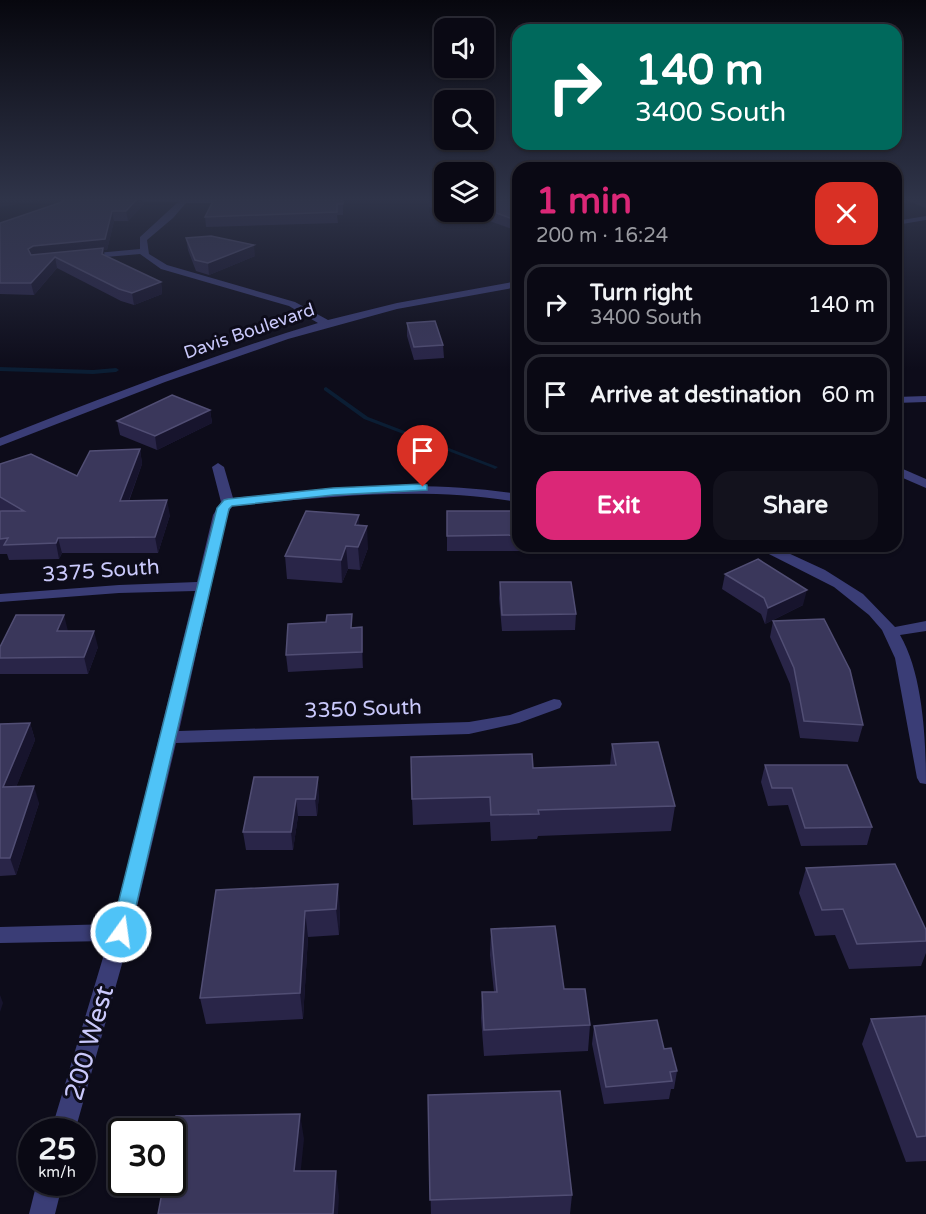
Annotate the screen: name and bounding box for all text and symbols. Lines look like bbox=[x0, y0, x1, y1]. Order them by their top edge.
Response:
map controls bbox=[434, 18, 494, 222]
button: sound bbox=[434, 18, 494, 78]
text: 140 m bbox=[635, 45, 764, 96]
icon: right bbox=[536, 48, 614, 126]
button: search bbox=[434, 90, 494, 150]
text: 3400 South bbox=[635, 96, 786, 129]
button: layers bbox=[434, 162, 494, 222]
text: 1 min bbox=[536, 180, 632, 223]
button: close bbox=[815, 182, 878, 245]
text: 200 m · 16:24 bbox=[536, 224, 668, 248]
text: Turn right bbox=[590, 280, 692, 306]
icon: right bbox=[539, 288, 572, 321]
text: 140 m bbox=[808, 292, 875, 318]
street label: Davis Boulevard bbox=[181, 298, 317, 364]
text: 3400 South bbox=[590, 306, 702, 330]
icon: arrive bbox=[539, 378, 572, 411]
text: Arrive at destination bbox=[590, 382, 801, 408]
text: 60 m bbox=[821, 382, 875, 408]
pin bbox=[397, 425, 448, 487]
icon: arrive bbox=[406, 434, 439, 467]
button: Exit bbox=[536, 471, 701, 540]
button: Share bbox=[713, 471, 878, 540]
street label: 3375 South bbox=[42, 554, 160, 588]
street label: 3350 South bbox=[304, 694, 422, 724]
position arrow bbox=[89, 900, 153, 964]
street label: 200 West bbox=[58, 982, 120, 1104]
speed limit sign: 30 bbox=[108, 1118, 186, 1196]
text: 25 bbox=[38, 1131, 76, 1168]
text: km/h bbox=[38, 1163, 76, 1181]

